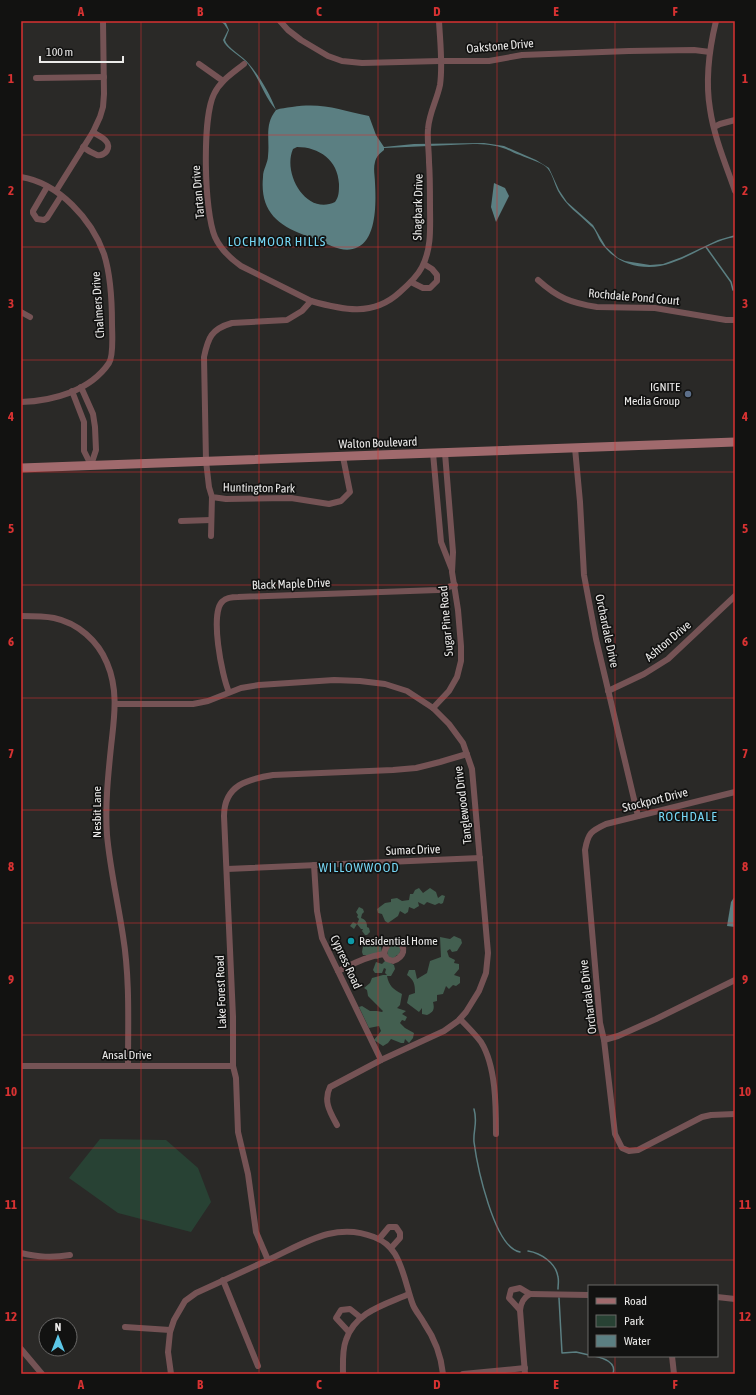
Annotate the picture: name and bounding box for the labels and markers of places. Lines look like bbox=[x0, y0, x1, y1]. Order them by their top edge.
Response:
place label: IGNITE Media Group bbox=[624, 380, 680, 408]
marker: IGNITE Media Group bbox=[683, 389, 693, 399]
place label: Residential Home bbox=[359, 934, 438, 948]
marker: Residential Home bbox=[346, 936, 356, 946]

